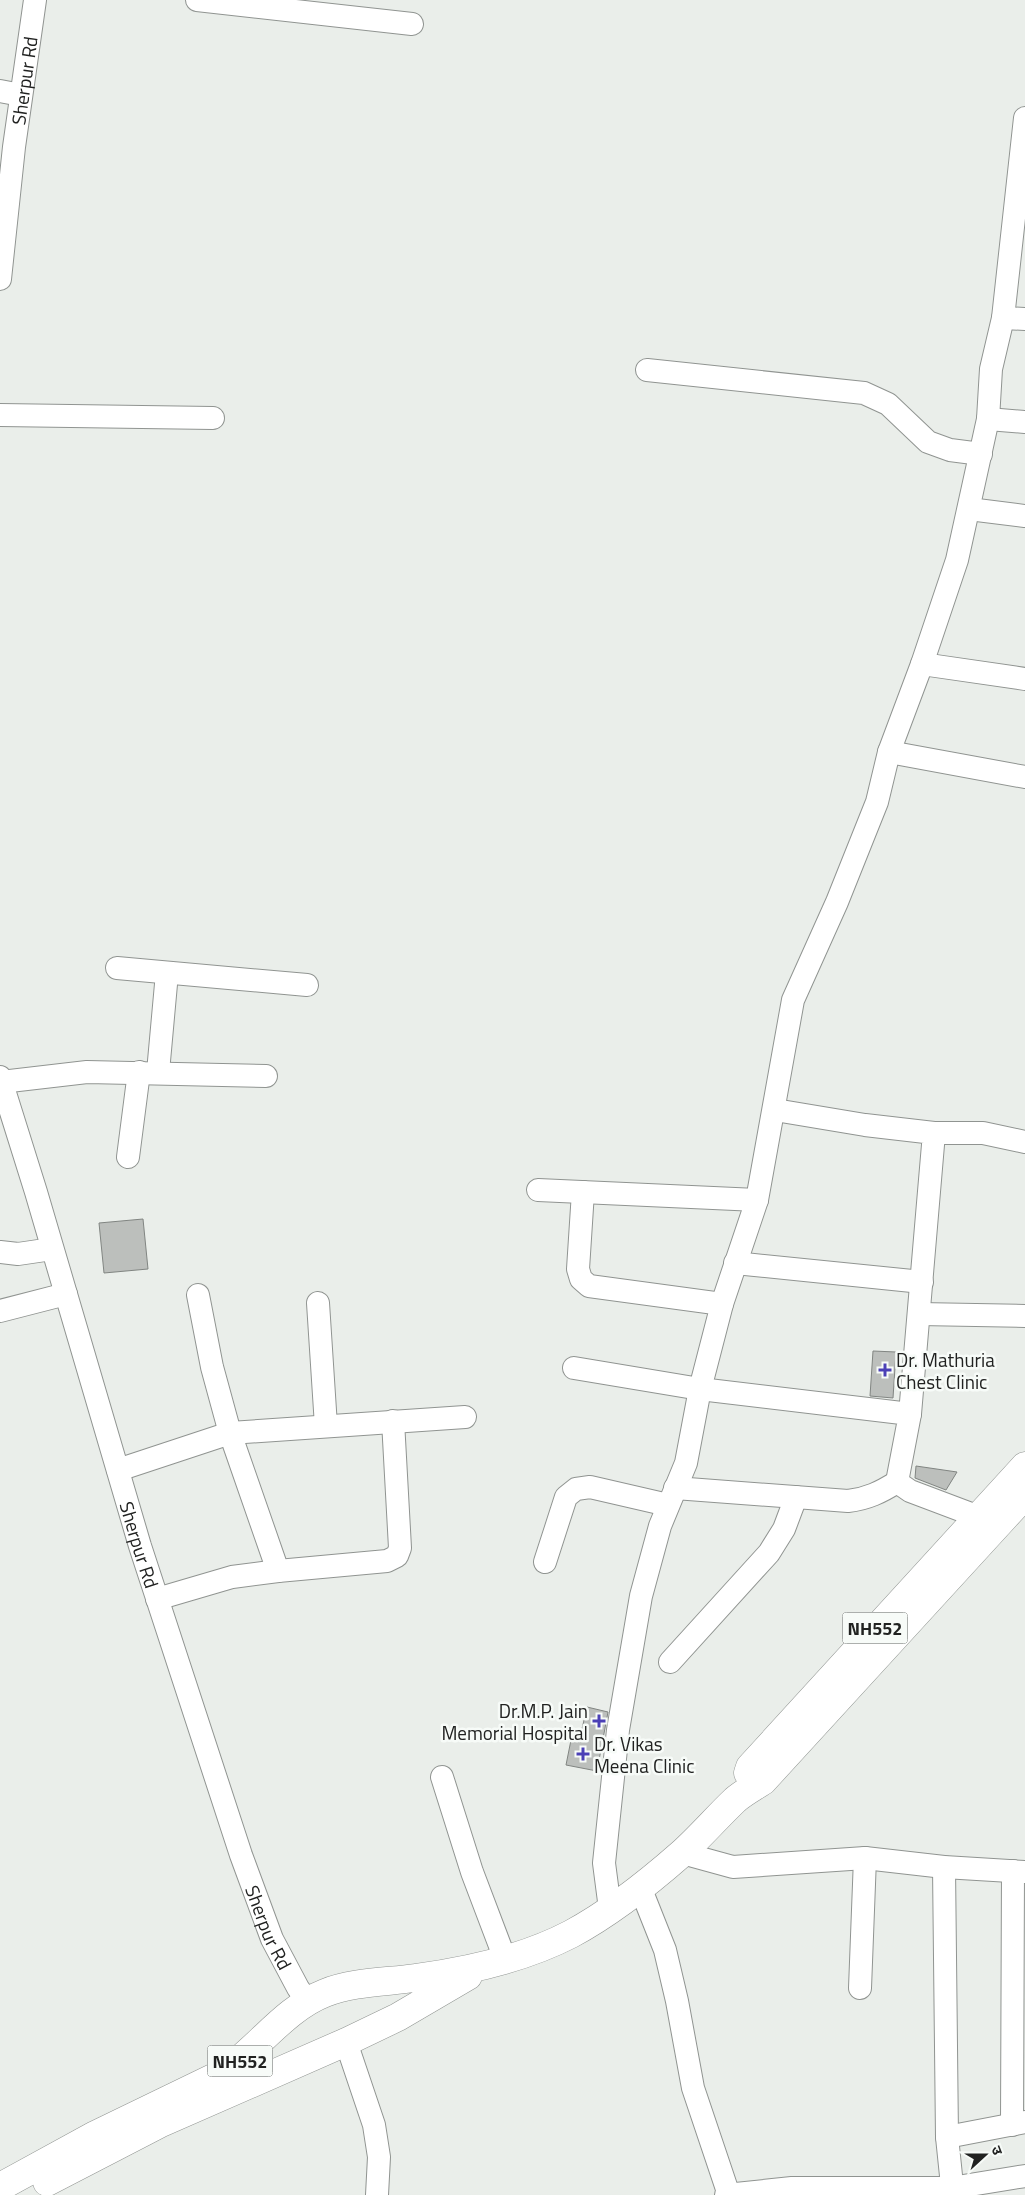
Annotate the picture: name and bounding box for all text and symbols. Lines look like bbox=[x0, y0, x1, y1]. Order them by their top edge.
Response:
street label: Sherpur Rd bbox=[3, 34, 44, 127]
place label: Dr. Mathuria Chest Clinic bbox=[896, 1345, 995, 1396]
marker: Dr. Mathuria Chest Clinic bbox=[878, 1363, 892, 1377]
street label: Sherpur Rd bbox=[113, 1498, 167, 1592]
road number: NH552 bbox=[842, 1612, 908, 1644]
place label: Dr.M.P. Jain Memorial Hospital bbox=[441, 1696, 588, 1747]
marker: Dr.M.P. Jain Memorial Hospital bbox=[592, 1714, 606, 1728]
place label: Dr. Vikas Meena Clinic bbox=[594, 1729, 695, 1780]
marker: Dr. Vikas Meena Clinic bbox=[576, 1747, 590, 1761]
street label: Sherpur Rd bbox=[239, 1881, 300, 1975]
road number: NH552 bbox=[208, 2045, 272, 2076]
north arrow bbox=[960, 2130, 1010, 2180]
text: उ bbox=[986, 2143, 1009, 2158]

